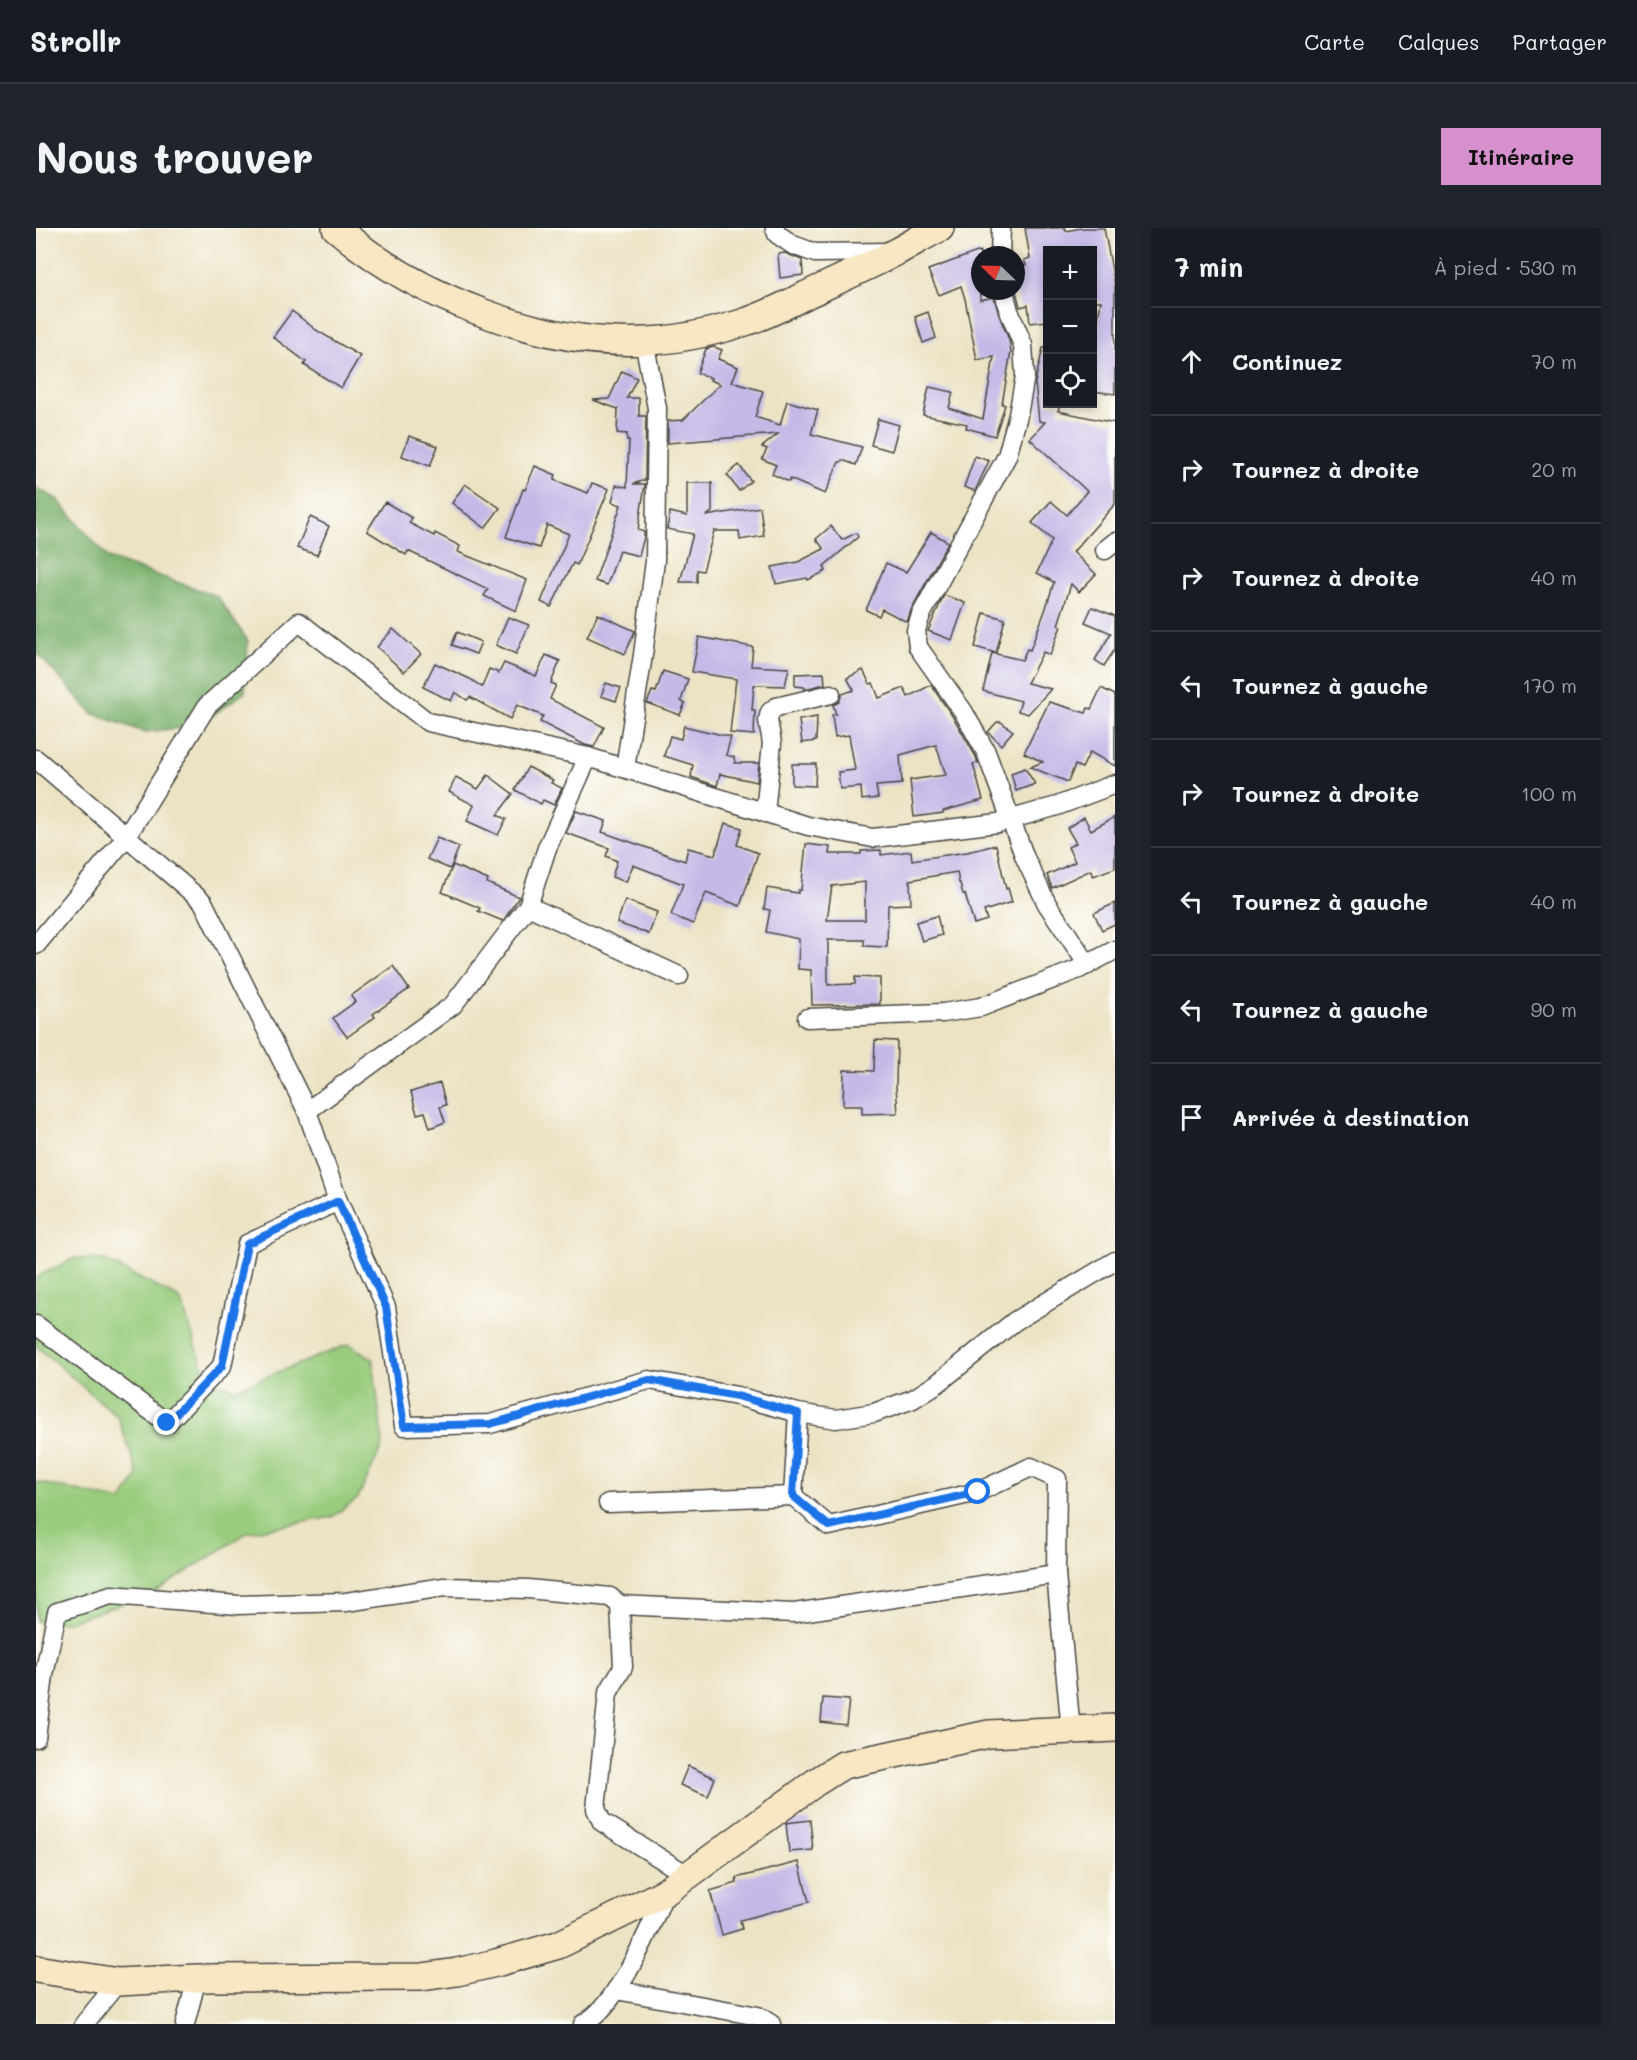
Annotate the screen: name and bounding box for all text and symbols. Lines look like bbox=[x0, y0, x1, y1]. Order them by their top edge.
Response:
text: Strollr bbox=[30, 23, 121, 59]
text: Carte bbox=[1304, 28, 1365, 55]
text: Calques bbox=[1398, 28, 1480, 55]
text: Partager bbox=[1513, 28, 1607, 55]
button: Itinéraire bbox=[1441, 128, 1601, 185]
text: Nous trouver bbox=[36, 129, 314, 184]
north arrow bbox=[971, 246, 1025, 300]
map controls bbox=[1043, 246, 1097, 408]
button: + bbox=[1043, 246, 1097, 300]
text: 7 min bbox=[1175, 250, 1243, 284]
text: À pied · 530 m bbox=[1434, 254, 1577, 280]
button: − bbox=[1043, 300, 1097, 354]
icon: ahead bbox=[1175, 345, 1208, 378]
text: Continuez bbox=[1232, 347, 1342, 376]
text: 70 m bbox=[1531, 348, 1577, 374]
button: locate bbox=[1043, 354, 1097, 408]
icon: right bbox=[1175, 453, 1208, 486]
text: Tournez à droite bbox=[1232, 455, 1419, 484]
text: 20 m bbox=[1531, 456, 1577, 482]
icon: right bbox=[1175, 561, 1208, 594]
text: Tournez à droite bbox=[1232, 563, 1419, 592]
text: 40 m bbox=[1531, 564, 1577, 590]
icon: left bbox=[1175, 669, 1208, 702]
text: Tournez à gauche bbox=[1232, 671, 1428, 700]
text: 170 m bbox=[1522, 672, 1577, 698]
icon: right bbox=[1175, 777, 1208, 810]
text: Tournez à droite bbox=[1232, 779, 1419, 808]
text: 100 m bbox=[1521, 780, 1577, 806]
icon: left bbox=[1175, 885, 1208, 918]
text: Tournez à gauche bbox=[1232, 887, 1428, 916]
text: 40 m bbox=[1531, 888, 1577, 914]
icon: left bbox=[1175, 993, 1208, 1026]
text: Tournez à gauche bbox=[1232, 995, 1428, 1024]
text: 90 m bbox=[1531, 996, 1577, 1022]
icon: arrive bbox=[1175, 1101, 1208, 1134]
text: Arrivée à destination bbox=[1232, 1103, 1469, 1132]
route end bbox=[153, 1409, 179, 1435]
route start bbox=[964, 1478, 990, 1504]

